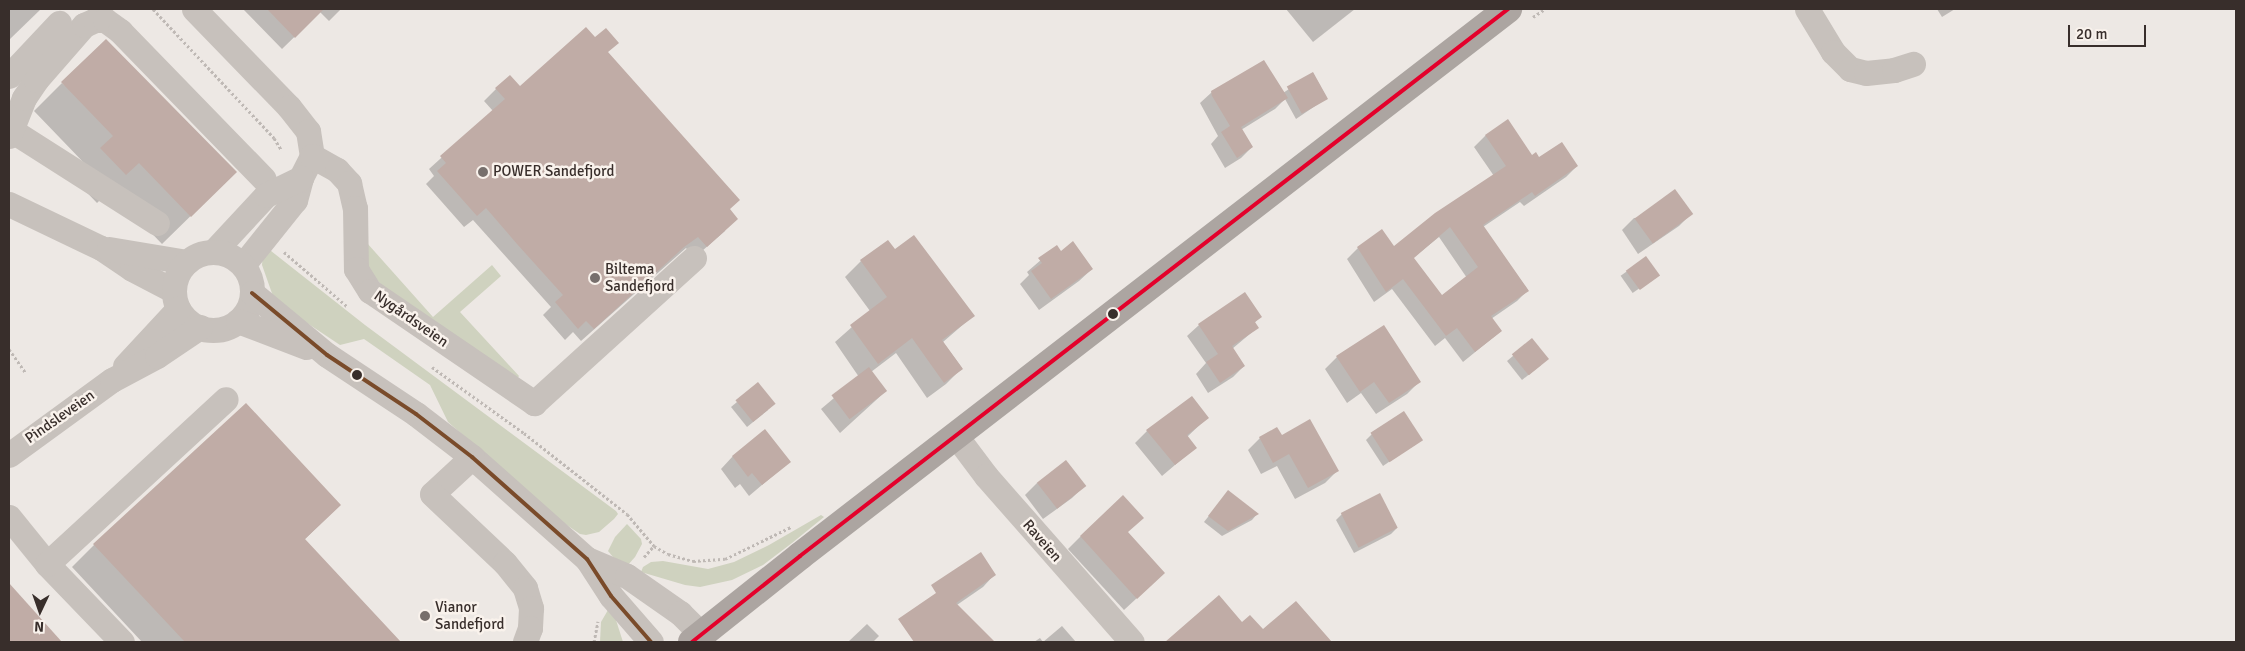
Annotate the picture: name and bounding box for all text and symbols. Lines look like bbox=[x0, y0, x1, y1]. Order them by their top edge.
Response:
scale bar bbox=[2070, 15, 2148, 47]
text: 20 m bbox=[2076, 25, 2107, 43]
place label: POWER Sandefjord bbox=[493, 163, 614, 181]
marker: POWER Sandefjord bbox=[477, 166, 489, 178]
place label: Biltema Sandefjord bbox=[605, 260, 674, 295]
marker: Biltema Sandefjord bbox=[589, 272, 601, 284]
street label: Nygårdsveien bbox=[370, 287, 452, 351]
unlabelled marker bbox=[1108, 309, 1118, 319]
unlabelled marker bbox=[352, 370, 362, 380]
street label: Pindsleveien bbox=[22, 386, 98, 448]
street label: Raveien bbox=[1019, 516, 1065, 566]
north arrow bbox=[15, 586, 65, 636]
place label: Vianor Sandefjord bbox=[435, 598, 504, 633]
marker: Vianor Sandefjord bbox=[419, 610, 431, 622]
text: N bbox=[34, 618, 45, 635]

